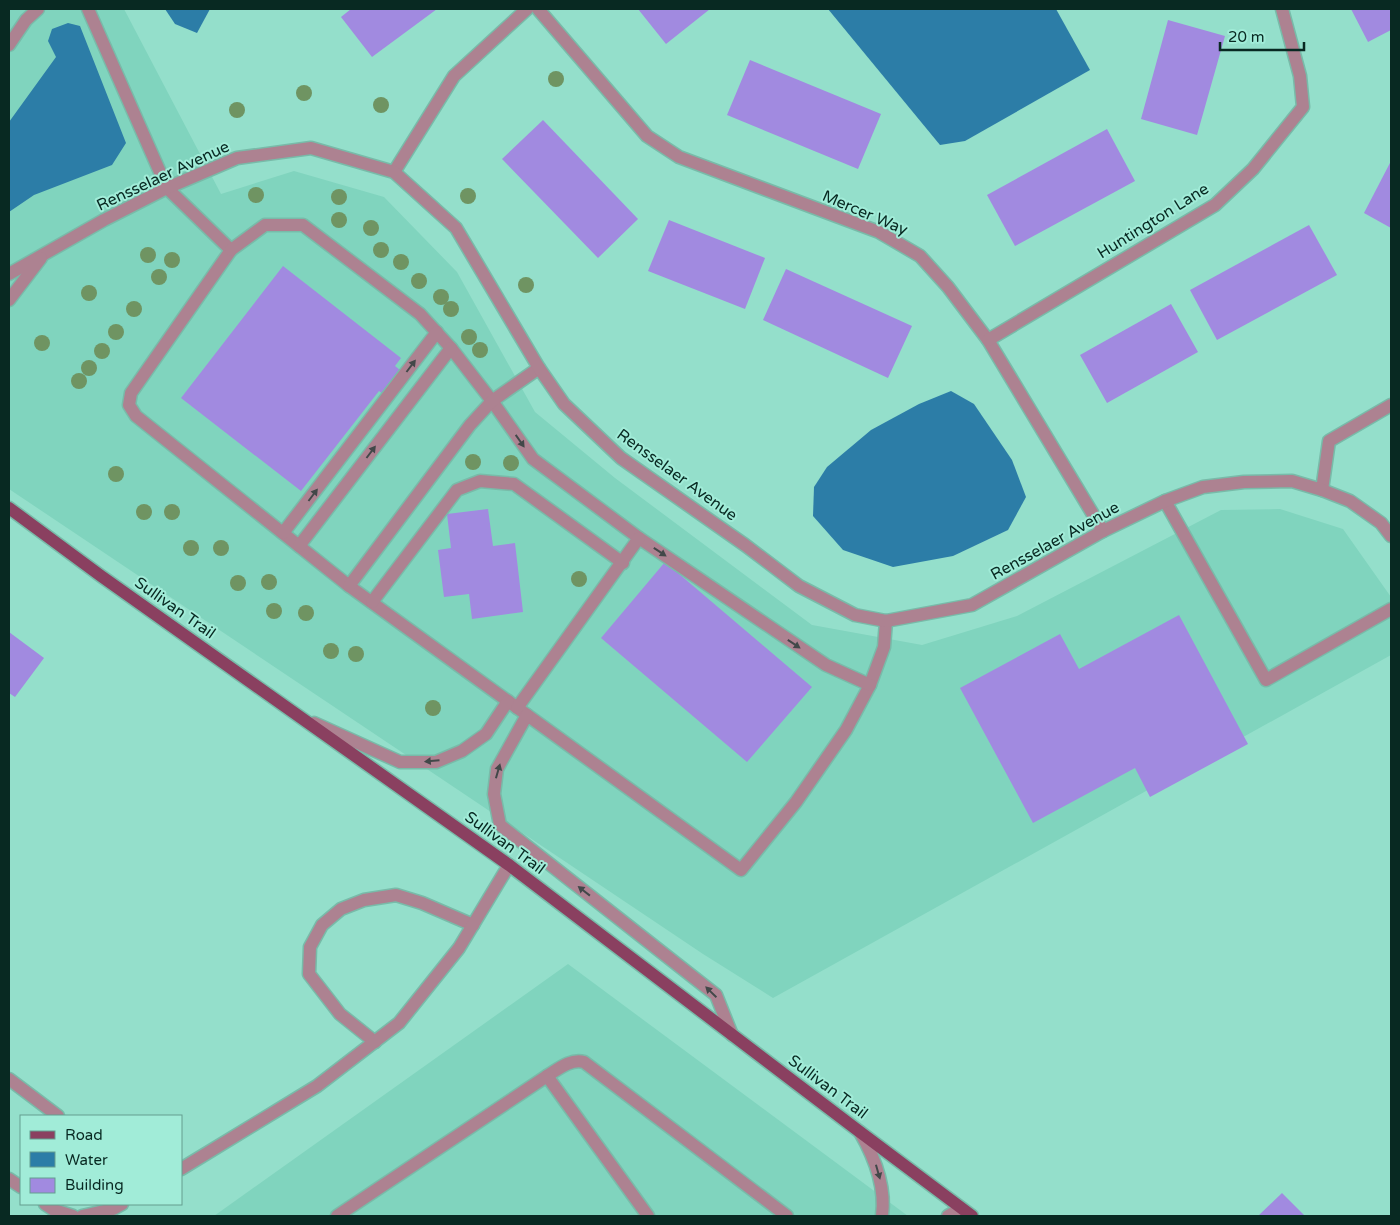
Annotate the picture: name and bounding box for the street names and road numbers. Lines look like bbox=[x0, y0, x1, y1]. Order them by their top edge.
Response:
street label: Rensselaer Avenue bbox=[93, 136, 233, 216]
street label: Huntington Lane bbox=[1094, 179, 1212, 263]
street label: Mercer Way bbox=[819, 186, 911, 240]
street label: Rensselaer Avenue bbox=[613, 425, 741, 525]
street label: Rensselaer Avenue bbox=[987, 497, 1123, 585]
street label: Sullivan Trail bbox=[131, 573, 219, 643]
street label: Sullivan Trail bbox=[461, 807, 549, 879]
street label: Sullivan Trail bbox=[784, 1051, 872, 1123]

